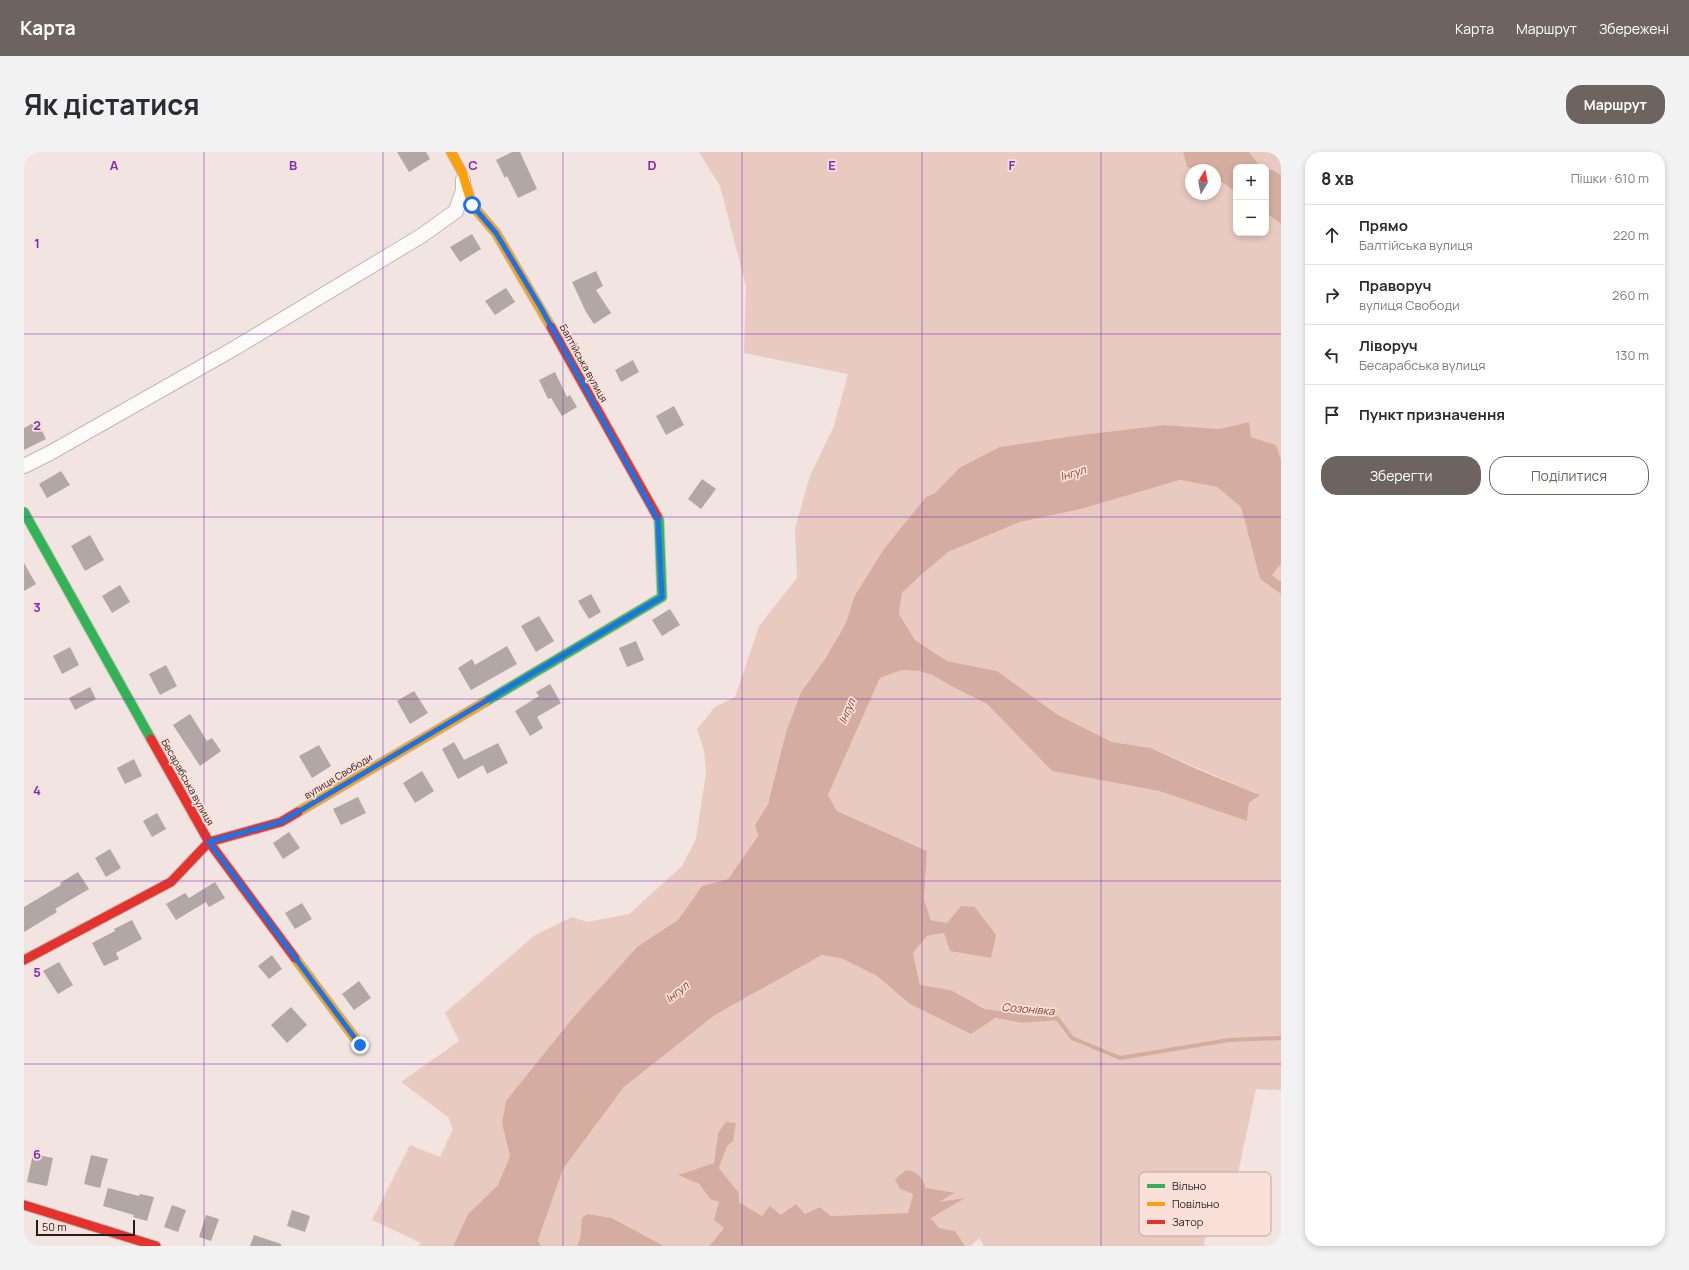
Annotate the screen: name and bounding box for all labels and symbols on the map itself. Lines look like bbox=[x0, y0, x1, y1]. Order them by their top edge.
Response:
text: A bbox=[110, 156, 119, 174]
text: B bbox=[289, 156, 297, 174]
text: C bbox=[468, 156, 478, 174]
text: D bbox=[647, 156, 657, 174]
text: E bbox=[828, 156, 836, 174]
text: F bbox=[1009, 156, 1016, 174]
north arrow bbox=[1185, 164, 1221, 200]
route start bbox=[463, 196, 481, 214]
text: 1 bbox=[34, 234, 40, 252]
street label: Балтійська вулиця bbox=[557, 321, 611, 405]
text: 2 bbox=[33, 416, 41, 434]
water label: Інгул bbox=[1058, 461, 1089, 484]
text: 3 bbox=[33, 598, 41, 616]
water label: Інгул bbox=[835, 694, 859, 726]
street label: Бесарабська вулиця bbox=[158, 736, 218, 828]
street label: вулиця Свободи bbox=[301, 750, 375, 802]
text: 4 bbox=[33, 781, 41, 799]
text: 5 bbox=[33, 963, 41, 981]
water label: Інгул bbox=[662, 977, 693, 1006]
water label: Созонівка bbox=[1001, 999, 1056, 1018]
route end bbox=[351, 1036, 369, 1054]
text: 6 bbox=[33, 1145, 41, 1163]
legend bbox=[1139, 1172, 1271, 1236]
text: Вільно bbox=[1172, 1178, 1207, 1193]
text: Повільно bbox=[1172, 1196, 1220, 1211]
text: Затор bbox=[1172, 1214, 1204, 1229]
scale bar bbox=[36, 1218, 135, 1237]

